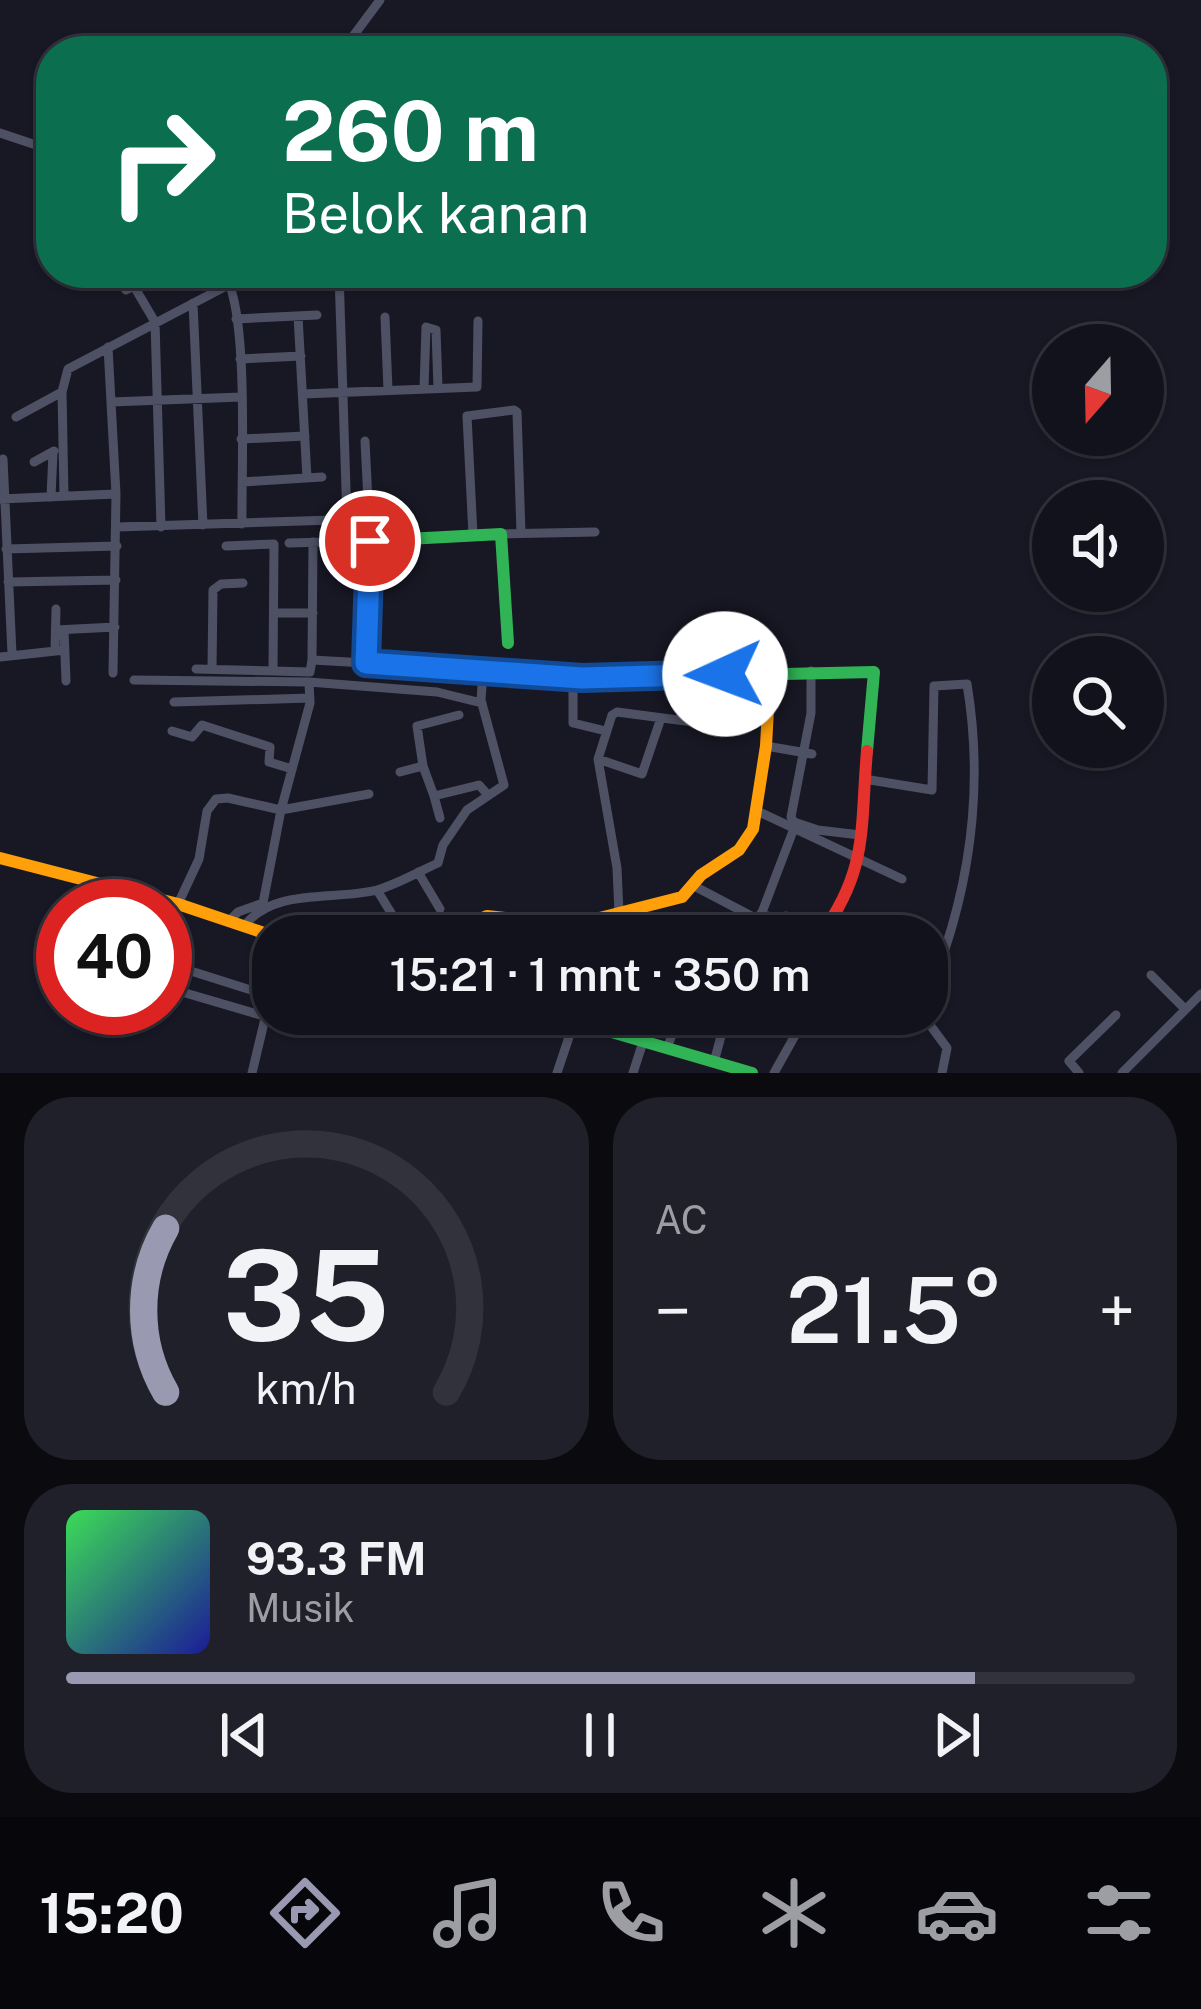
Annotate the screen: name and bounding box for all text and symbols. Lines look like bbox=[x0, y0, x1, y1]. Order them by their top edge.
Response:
text: 260 m bbox=[282, 81, 539, 180]
icon: right bbox=[84, 84, 240, 240]
text: Belok kanan bbox=[282, 182, 590, 245]
north arrow bbox=[1032, 324, 1164, 456]
map controls bbox=[1032, 324, 1164, 768]
button: sound bbox=[1032, 480, 1164, 612]
pin bbox=[319, 490, 421, 592]
icon: arrive bbox=[337, 508, 403, 574]
position arrow bbox=[662, 611, 788, 737]
button: search bbox=[1032, 636, 1164, 768]
speed limit sign: 40 bbox=[36, 879, 192, 1035]
text: 15:21 · 1 mnt · 350 m bbox=[390, 948, 810, 1001]
text: AC bbox=[655, 1197, 708, 1243]
text: 35 bbox=[223, 1222, 390, 1369]
text: 21.5° bbox=[786, 1257, 1003, 1363]
text: − bbox=[655, 1272, 691, 1350]
text: + bbox=[1098, 1272, 1135, 1350]
text: km/h bbox=[256, 1362, 357, 1413]
text: 93.3 FM bbox=[246, 1532, 427, 1585]
text: Musik bbox=[246, 1585, 355, 1631]
icon: previous bbox=[211, 1702, 277, 1768]
icon: pause bbox=[567, 1702, 633, 1768]
icon: next bbox=[924, 1702, 990, 1768]
icon: directions bbox=[263, 1871, 347, 1955]
icon: music bbox=[426, 1871, 510, 1955]
icon: phone bbox=[589, 1871, 673, 1955]
icon: climate bbox=[752, 1871, 836, 1955]
icon: car bbox=[915, 1871, 999, 1955]
icon: filters bbox=[1077, 1871, 1161, 1955]
text: 15:20 bbox=[39, 1882, 184, 1945]

